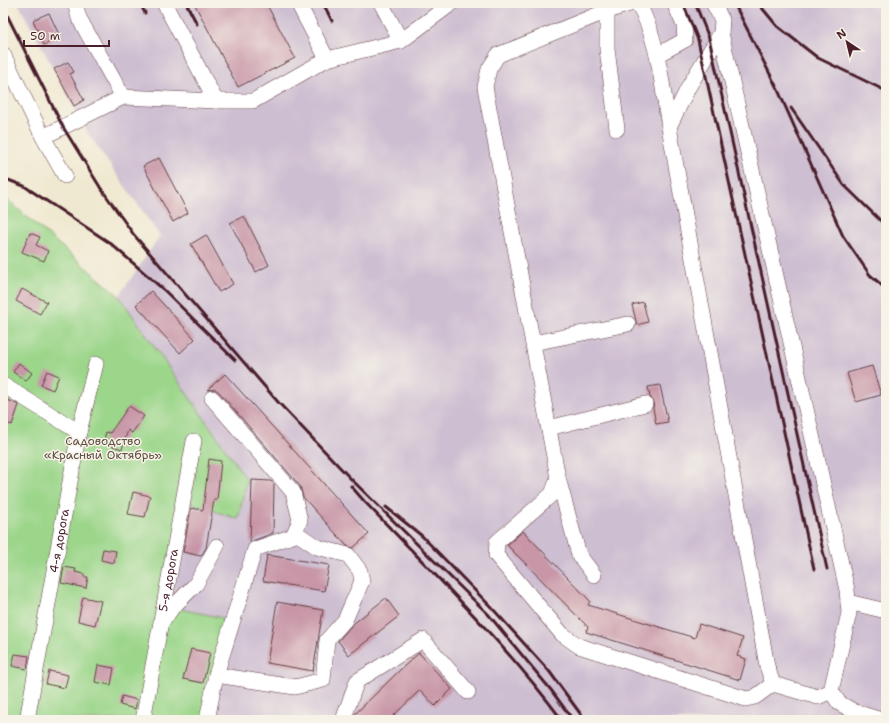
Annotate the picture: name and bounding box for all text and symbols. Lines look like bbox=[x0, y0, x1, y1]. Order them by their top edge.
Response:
scale bar bbox=[24, 22, 109, 48]
north arrow bbox=[827, 22, 867, 62]
text: N bbox=[834, 25, 850, 43]
text: 50 m bbox=[30, 28, 60, 44]
park label: Садоводство «Красный Октябрь» bbox=[44, 433, 162, 463]
street label: 4-я дорога bbox=[46, 507, 73, 574]
street label: 5-я дорога bbox=[155, 547, 182, 613]

